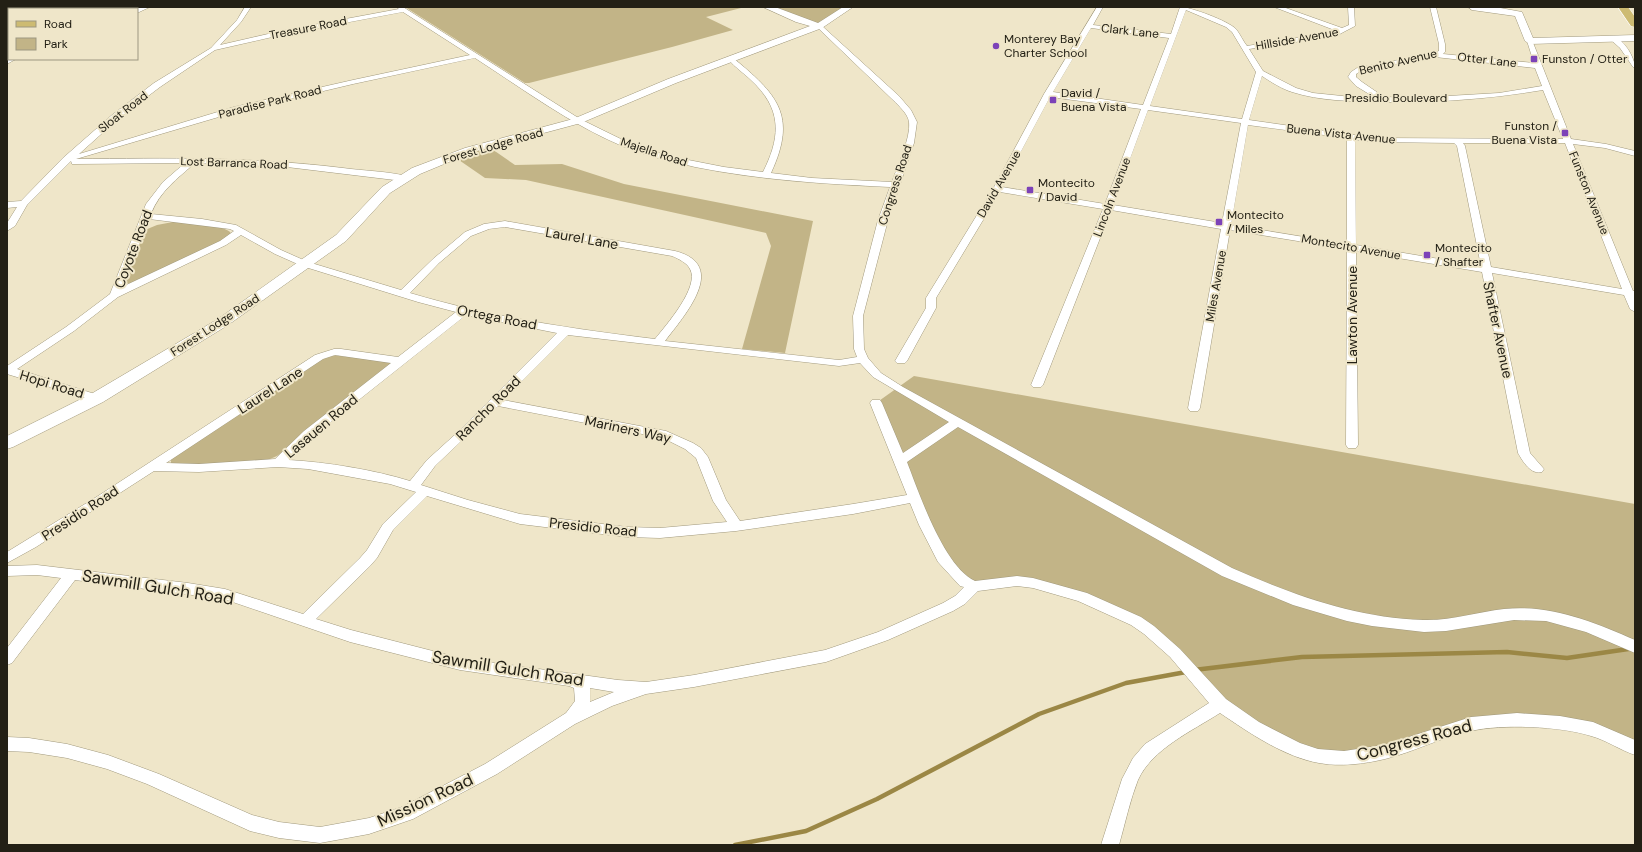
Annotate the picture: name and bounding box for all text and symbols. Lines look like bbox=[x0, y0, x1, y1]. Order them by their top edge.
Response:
legend bbox=[8, 8, 138, 60]
street label: Treasure Road bbox=[268, 13, 348, 43]
text: Road bbox=[44, 16, 72, 32]
street label: Clark Lane bbox=[1100, 20, 1160, 42]
street label: Hillside Avenue bbox=[1254, 24, 1340, 54]
place label: Monterey Bay Charter School bbox=[1004, 31, 1087, 61]
text: Park bbox=[44, 36, 68, 52]
marker: Monterey Bay Charter School bbox=[991, 41, 1001, 51]
street label: Benito Avenue bbox=[1357, 45, 1439, 79]
street label: Otter Lane bbox=[1457, 49, 1518, 71]
place label: Funston / Otter bbox=[1542, 51, 1628, 67]
marker: Funston / Otter bbox=[1529, 54, 1539, 64]
street label: Paradise Park Road bbox=[217, 81, 323, 123]
place label: David / Buena Vista bbox=[1061, 85, 1126, 115]
street label: Sloat Road bbox=[95, 88, 151, 136]
street label: Presidio Boulevard bbox=[1345, 90, 1447, 106]
marker: David / Buena Vista bbox=[1048, 95, 1058, 105]
place label: Funston / Buena Vista bbox=[1492, 118, 1557, 148]
street label: Buena Vista Avenue bbox=[1286, 120, 1396, 148]
street label: Forest Lodge Road bbox=[441, 124, 545, 168]
marker: Funston / Buena Vista bbox=[1560, 128, 1570, 138]
street label: Majella Road bbox=[619, 134, 689, 170]
street label: Congress Road bbox=[874, 143, 916, 227]
street label: David Avenue bbox=[973, 147, 1025, 221]
street label: Funston Avenue bbox=[1565, 149, 1613, 237]
street label: Lost Barranca Road bbox=[180, 153, 288, 173]
street label: Lincoln Avenue bbox=[1090, 155, 1135, 239]
place label: Montecito / David bbox=[1038, 175, 1095, 205]
marker: Montecito / David bbox=[1025, 185, 1035, 195]
street label: Coyote Road bbox=[110, 207, 156, 291]
place label: Montecito / Miles bbox=[1227, 207, 1284, 237]
marker: Montecito / Miles bbox=[1214, 217, 1224, 227]
street label: Laurel Lane bbox=[544, 223, 620, 253]
street label: Montecito Avenue bbox=[1300, 230, 1402, 264]
place label: Montecito / Shafter bbox=[1435, 240, 1492, 270]
street label: Miles Avenue bbox=[1202, 249, 1230, 323]
marker: Montecito / Shafter bbox=[1422, 250, 1432, 260]
street label: Lawton Avenue bbox=[1343, 266, 1361, 364]
street label: Shafter Avenue bbox=[1479, 280, 1517, 380]
street label: Forest Lodge Road bbox=[167, 290, 263, 360]
street label: Ortega Road bbox=[456, 300, 538, 334]
street label: Laurel Lane bbox=[234, 362, 306, 418]
street label: Hopi Road bbox=[18, 366, 86, 402]
street label: Rancho Road bbox=[452, 372, 524, 444]
street label: Lasauen Road bbox=[281, 390, 361, 462]
street label: Mariners Way bbox=[583, 411, 673, 447]
street label: Presidio Road bbox=[38, 481, 122, 545]
street label: Presidio Road bbox=[548, 513, 638, 541]
street label: Sawmill Gulch Road bbox=[81, 564, 235, 610]
street label: Sawmill Gulch Road bbox=[431, 645, 585, 691]
street label: Congress Road bbox=[1354, 714, 1474, 766]
street label: Mission Road bbox=[373, 768, 477, 832]

